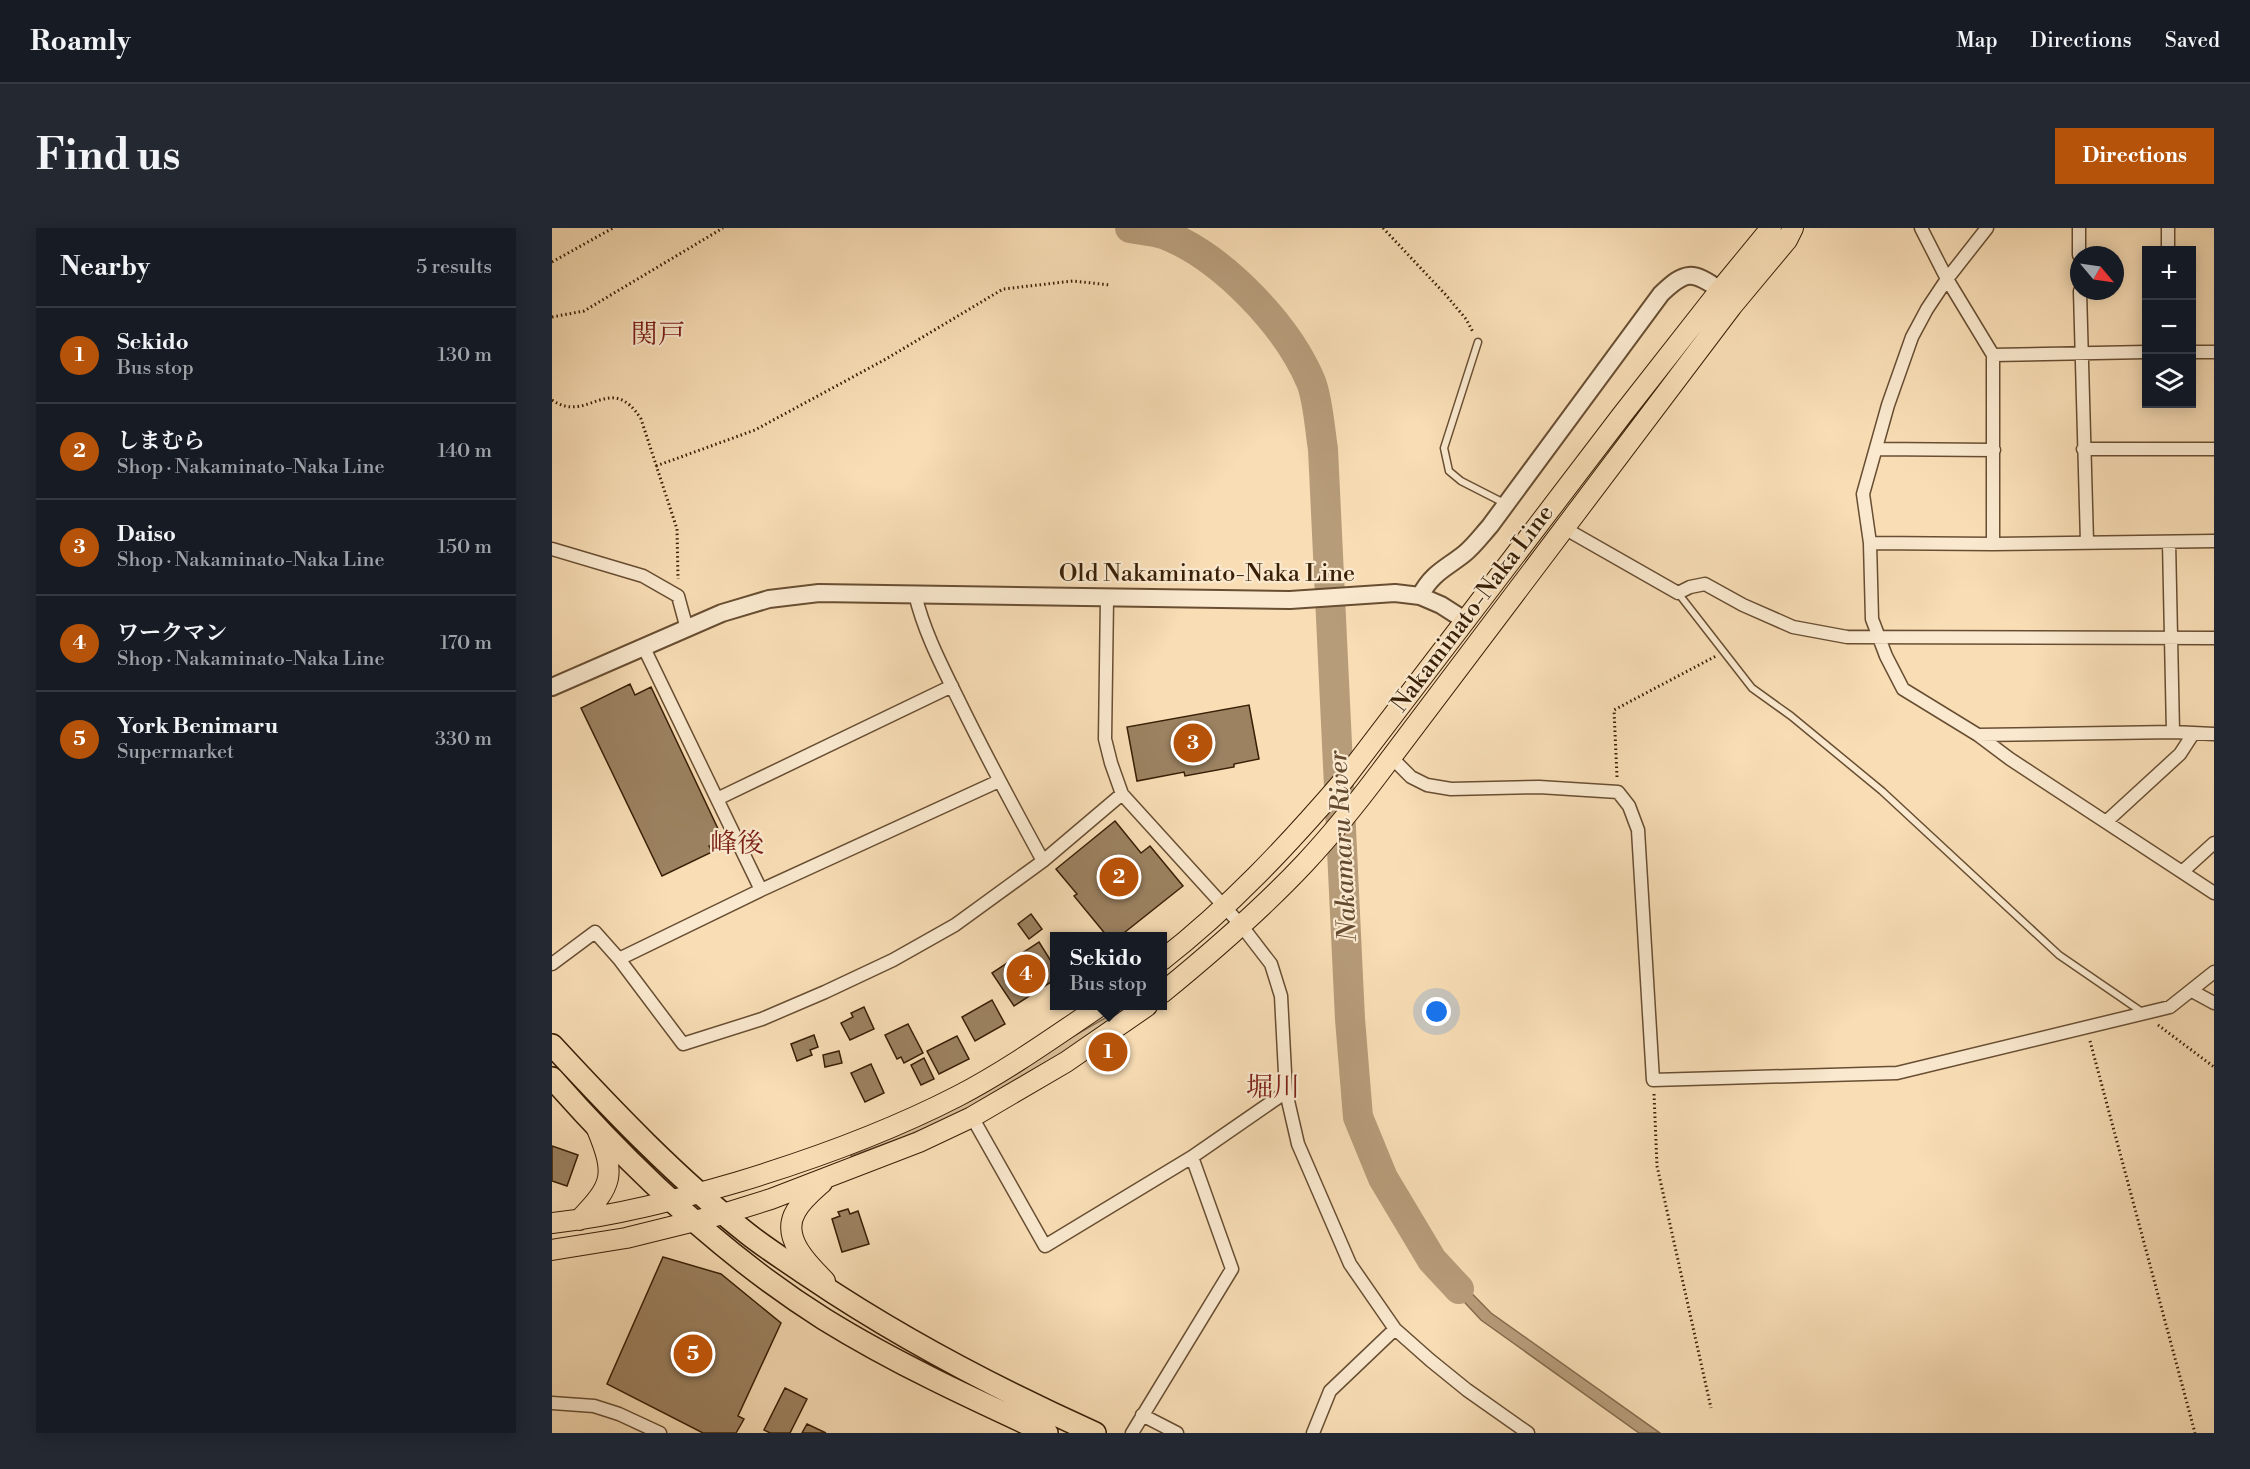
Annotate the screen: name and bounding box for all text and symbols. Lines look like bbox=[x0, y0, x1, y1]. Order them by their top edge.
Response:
text: Roamly bbox=[30, 24, 131, 59]
text: Map bbox=[1956, 28, 1998, 54]
text: Directions bbox=[2031, 28, 2132, 54]
text: Saved bbox=[2165, 28, 2220, 54]
button: Directions bbox=[2055, 128, 2214, 184]
text: Find us bbox=[36, 130, 180, 183]
north arrow bbox=[2070, 246, 2124, 300]
map controls bbox=[2142, 246, 2196, 408]
button: + bbox=[2142, 246, 2196, 300]
text: Nearby bbox=[60, 251, 150, 283]
text: 5 results bbox=[416, 255, 492, 280]
button: − bbox=[2142, 300, 2196, 354]
district label: 関戸 bbox=[631, 318, 685, 352]
text: Sekido bbox=[117, 329, 189, 356]
text: 1 bbox=[75, 343, 84, 368]
text: 130 m bbox=[437, 343, 492, 368]
button: layers bbox=[2142, 354, 2196, 408]
text: Bus stop bbox=[117, 356, 194, 381]
text: しまむら bbox=[117, 428, 205, 455]
text: 2 bbox=[73, 439, 86, 464]
text: 140 m bbox=[437, 439, 492, 464]
text: Shop · Nakaminato-Naka Line bbox=[117, 455, 385, 480]
street label: Nakaminato-Naka Line bbox=[1385, 499, 1561, 718]
text: Daiso bbox=[117, 521, 176, 548]
text: 3 bbox=[73, 535, 86, 560]
text: 150 m bbox=[437, 535, 492, 560]
text: Shop · Nakaminato-Naka Line bbox=[117, 548, 385, 573]
street label: Old Nakaminato-Naka Line bbox=[1059, 559, 1355, 589]
text: ワークマン bbox=[117, 620, 227, 647]
text: 4 bbox=[73, 631, 86, 656]
text: 170 m bbox=[440, 631, 492, 656]
text: Shop · Nakaminato-Naka Line bbox=[117, 647, 385, 672]
text: York Benimaru bbox=[117, 713, 278, 740]
pin: 3 bbox=[1174, 720, 1212, 766]
text: 5 bbox=[73, 727, 86, 752]
text: 330 m bbox=[435, 727, 492, 752]
text: Supermarket bbox=[117, 740, 234, 765]
water label: Nakamaru River bbox=[1322, 749, 1364, 943]
district label: 峰後 bbox=[710, 827, 764, 861]
pin: 2 bbox=[1100, 854, 1138, 900]
popup bbox=[1050, 932, 1167, 1010]
text: Sekido bbox=[1070, 945, 1142, 972]
pin: 4 bbox=[1006, 952, 1046, 996]
text: Bus stop bbox=[1070, 972, 1147, 997]
your location bbox=[1422, 997, 1451, 1026]
pin: 1 bbox=[1088, 1030, 1128, 1074]
district label: 堀川 bbox=[1246, 1071, 1300, 1105]
pin: 5 bbox=[674, 1332, 712, 1376]

